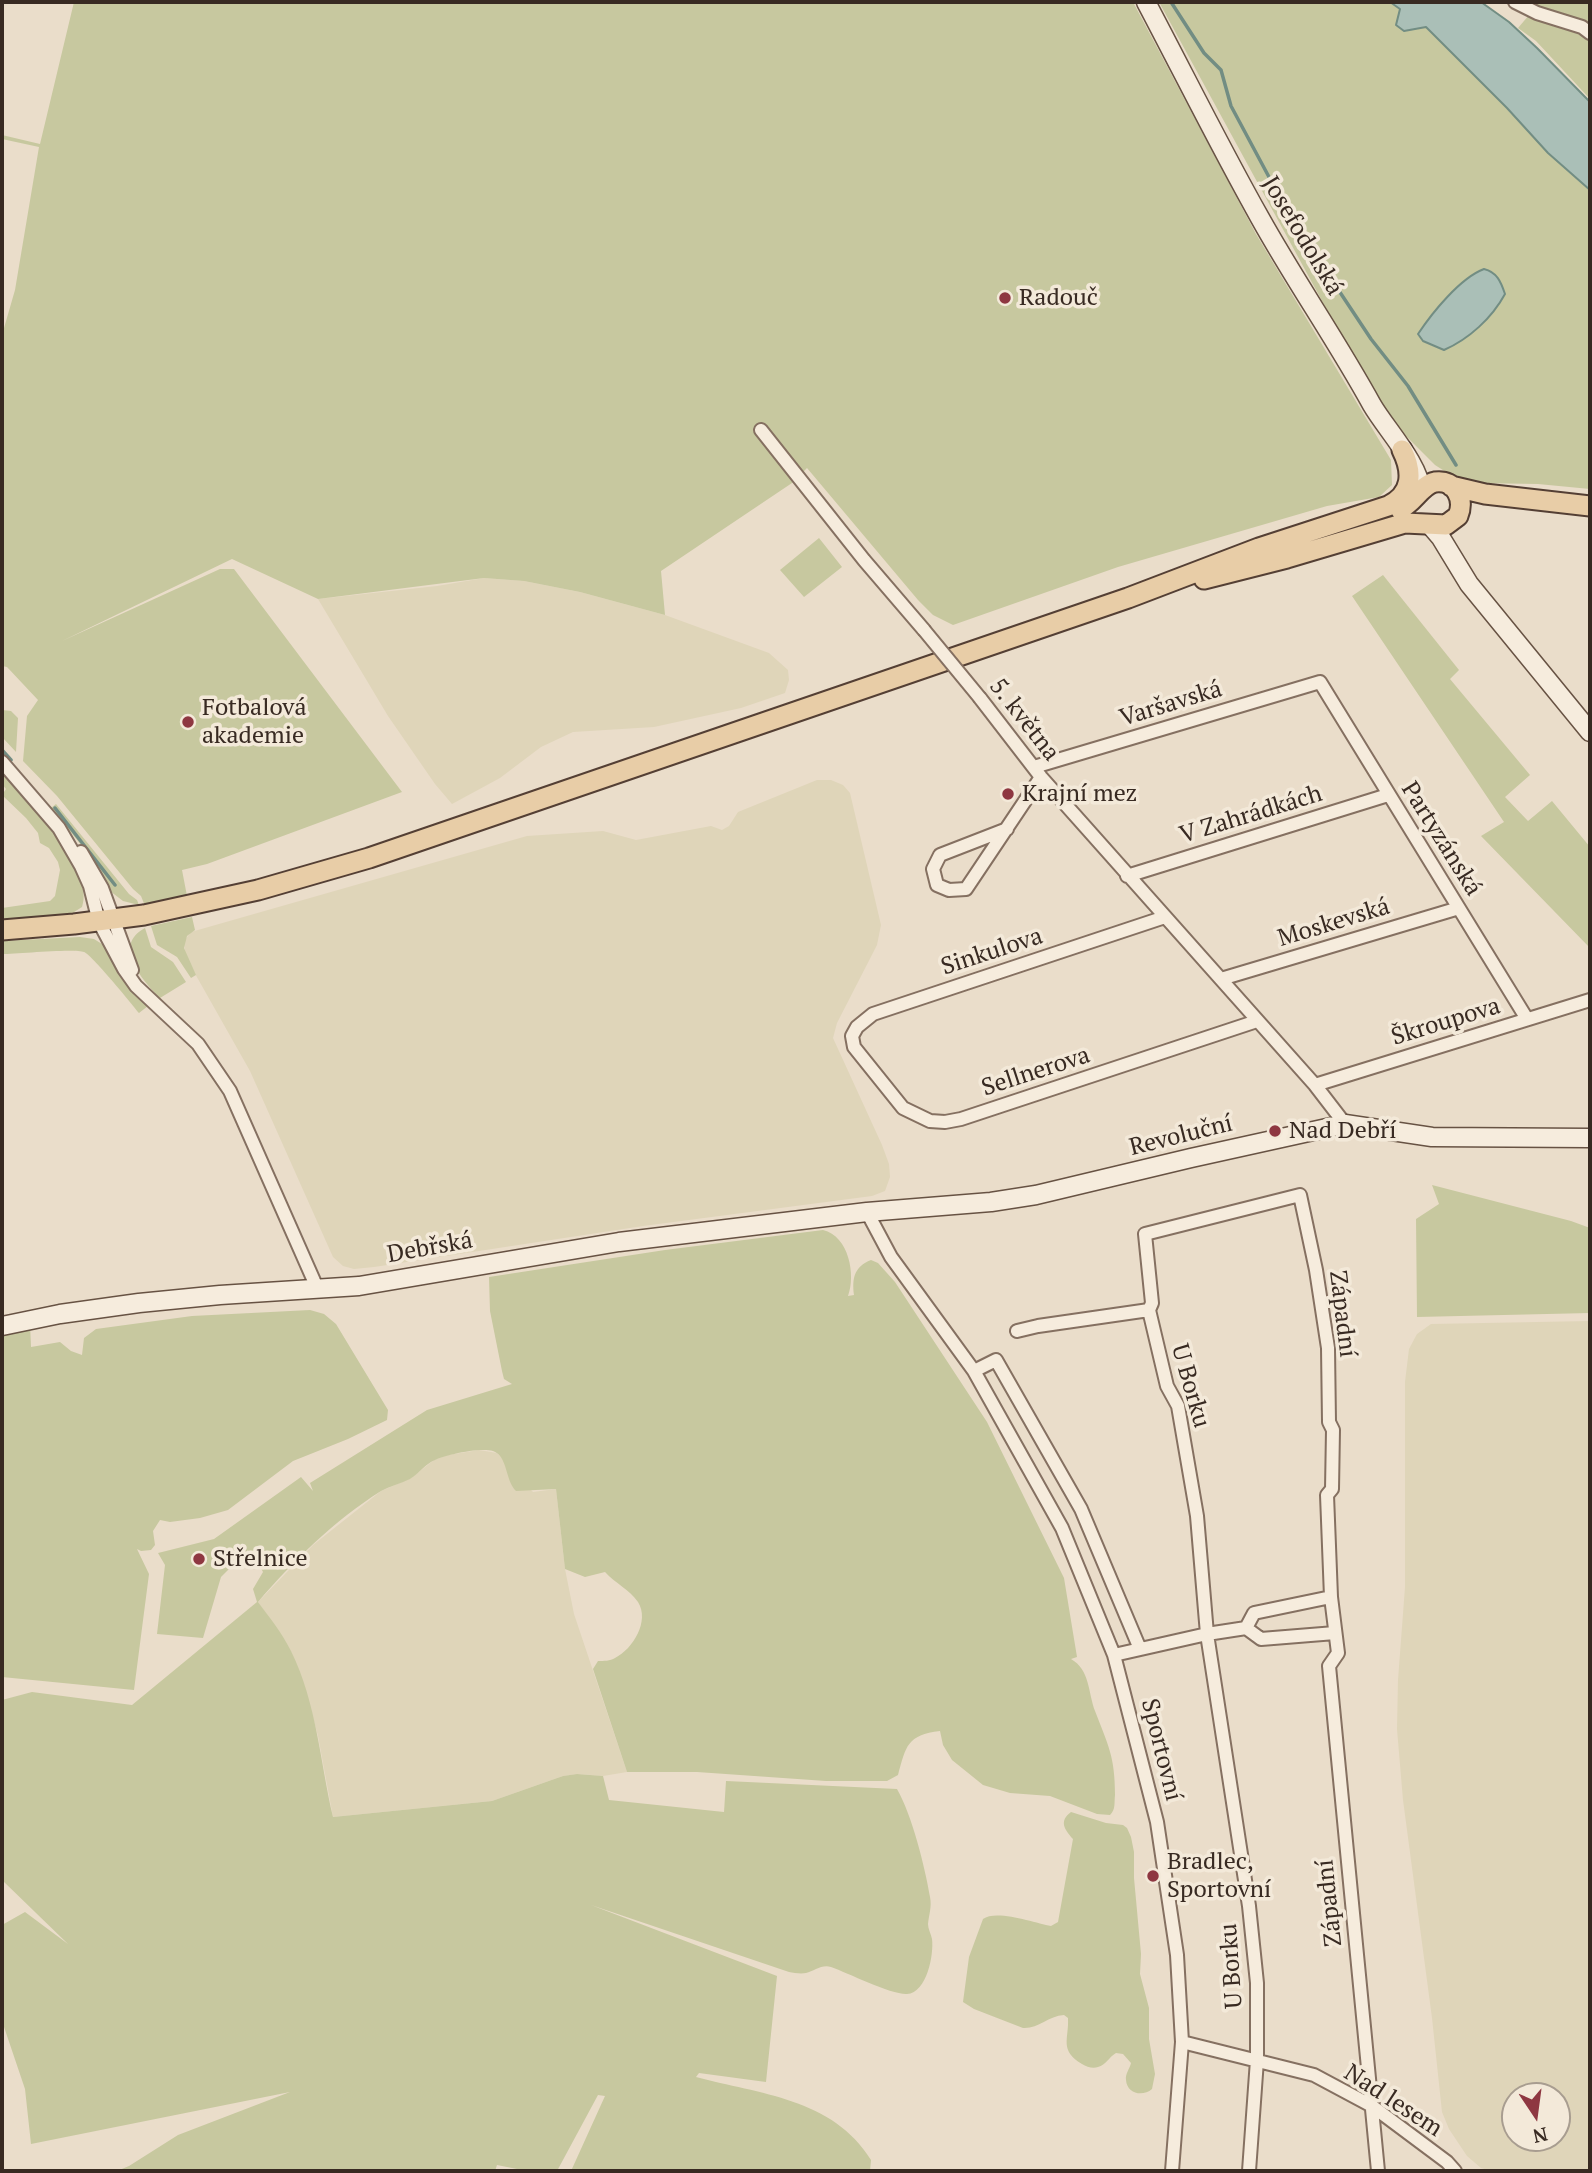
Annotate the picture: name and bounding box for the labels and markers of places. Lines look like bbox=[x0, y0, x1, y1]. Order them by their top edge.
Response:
place label: Radouč bbox=[1019, 284, 1098, 312]
marker: Radouč bbox=[997, 290, 1013, 306]
place label: Fotbalová akademie bbox=[202, 694, 307, 750]
marker: Fotbalová akademie bbox=[180, 714, 196, 730]
place label: Krajní mez bbox=[1022, 780, 1137, 808]
marker: Krajní mez bbox=[1000, 786, 1016, 802]
place label: Nad Debří bbox=[1289, 1117, 1396, 1145]
marker: Nad Debří bbox=[1267, 1123, 1283, 1139]
place label: Střelnice bbox=[213, 1545, 308, 1573]
marker: Střelnice bbox=[191, 1551, 207, 1567]
place label: Bradlec, Sportovní bbox=[1167, 1848, 1271, 1904]
marker: Bradlec, Sportovní bbox=[1145, 1868, 1161, 1884]

